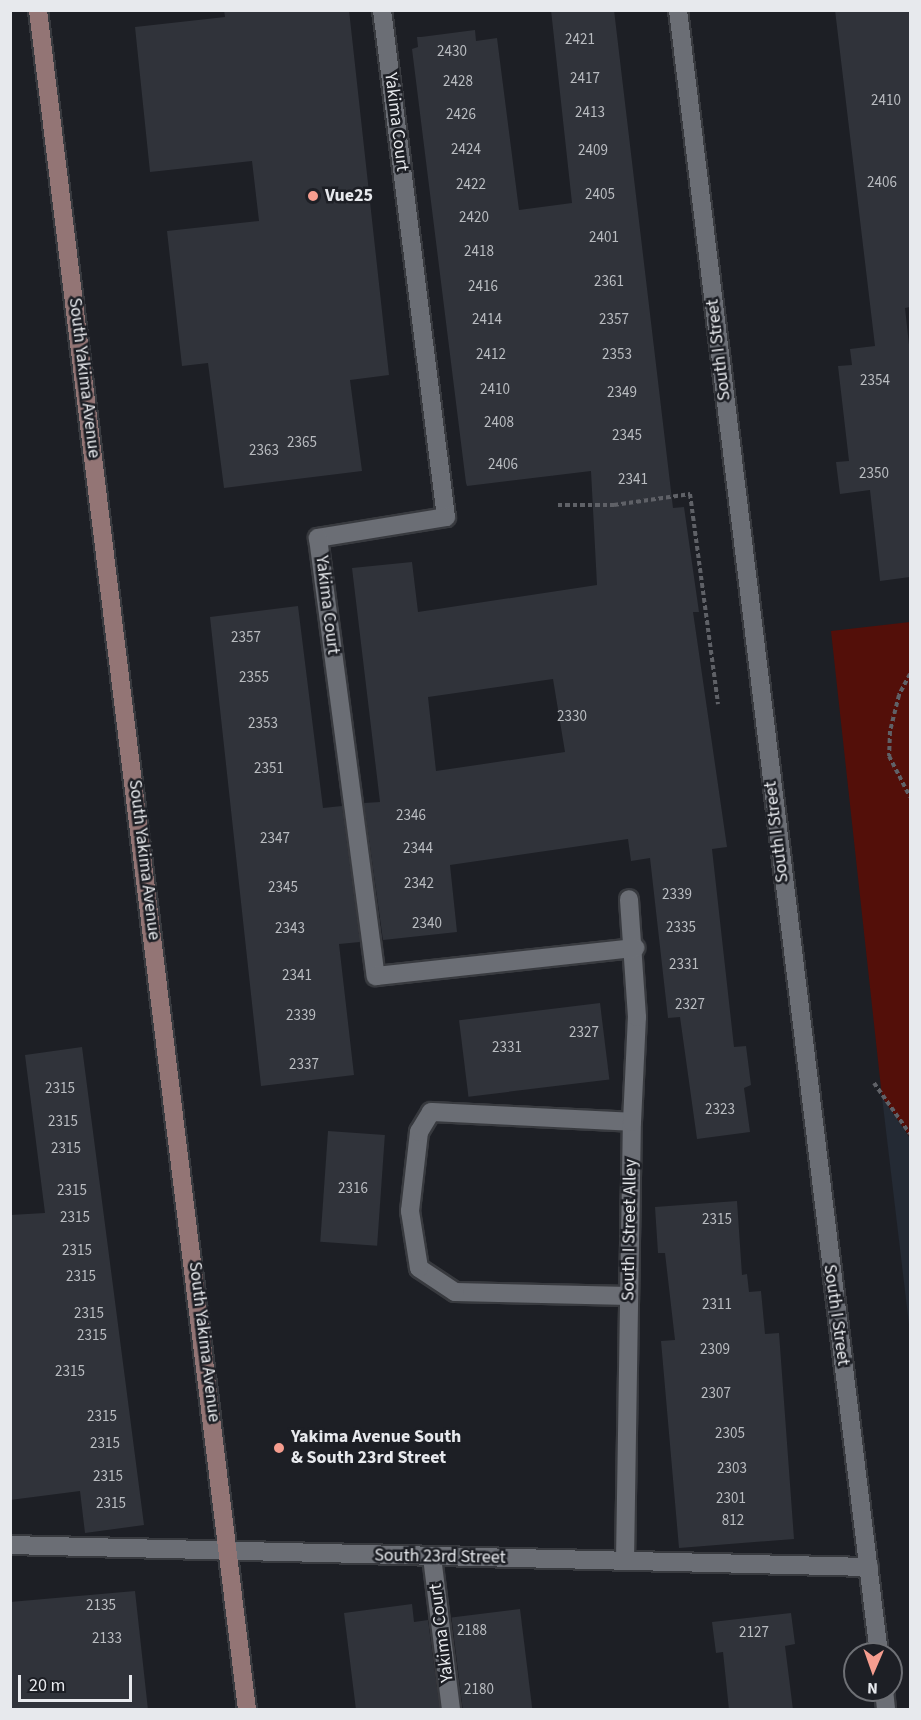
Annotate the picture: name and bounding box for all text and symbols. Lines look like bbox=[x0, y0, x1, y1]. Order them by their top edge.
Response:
house number: 2421 bbox=[565, 31, 595, 49]
house number: 2430 bbox=[437, 43, 467, 61]
house number: 2417 bbox=[570, 70, 600, 88]
street label: Yakima Court bbox=[379, 71, 413, 173]
house number: 2428 bbox=[443, 73, 473, 91]
house number: 2410 bbox=[871, 92, 901, 110]
house number: 2413 bbox=[575, 104, 605, 122]
house number: 2426 bbox=[446, 106, 476, 124]
house number: 2424 bbox=[451, 141, 481, 159]
house number: 2409 bbox=[578, 142, 608, 160]
house number: 2406 bbox=[867, 174, 897, 192]
house number: 2422 bbox=[456, 176, 486, 194]
place label: Vue25 bbox=[325, 185, 373, 207]
house number: 2405 bbox=[585, 186, 615, 204]
marker: Vue25 bbox=[306, 189, 320, 203]
house number: 2420 bbox=[459, 209, 489, 227]
house number: 2401 bbox=[589, 229, 619, 247]
house number: 2418 bbox=[464, 243, 494, 261]
house number: 2361 bbox=[594, 273, 624, 291]
house number: 2416 bbox=[468, 278, 498, 296]
street label: South Yakima Avenue bbox=[63, 297, 105, 459]
street label: South I Street bbox=[702, 298, 736, 402]
house number: 2414 bbox=[472, 311, 502, 329]
house number: 2357 bbox=[599, 311, 629, 329]
house number: 2412 bbox=[476, 346, 506, 364]
house number: 2353 bbox=[602, 346, 632, 364]
house number: 2354 bbox=[860, 372, 890, 390]
house number: 2410 bbox=[480, 381, 510, 399]
house number: 2349 bbox=[607, 384, 637, 402]
house number: 2408 bbox=[484, 414, 514, 432]
house number: 2345 bbox=[612, 427, 642, 445]
house number: 2365 bbox=[287, 434, 317, 452]
house number: 2363 bbox=[249, 442, 279, 460]
house number: 2406 bbox=[488, 456, 518, 474]
house number: 2350 bbox=[859, 465, 889, 483]
house number: 2341 bbox=[618, 471, 648, 489]
street label: Yakima Court bbox=[310, 554, 344, 656]
house number: 2357 bbox=[231, 629, 261, 647]
house number: 2355 bbox=[239, 669, 269, 687]
house number: 2330 bbox=[557, 708, 587, 726]
house number: 2353 bbox=[248, 715, 278, 733]
house number: 2351 bbox=[254, 760, 284, 778]
street label: South Yakima Avenue bbox=[123, 779, 165, 941]
street label: South I Street bbox=[760, 780, 794, 884]
house number: 2346 bbox=[396, 807, 426, 825]
house number: 2347 bbox=[260, 830, 290, 848]
house number: 2344 bbox=[403, 840, 433, 858]
house number: 2342 bbox=[404, 875, 434, 893]
house number: 2345 bbox=[268, 879, 298, 897]
house number: 2339 bbox=[662, 886, 692, 904]
house number: 2340 bbox=[412, 915, 442, 933]
house number: 2335 bbox=[666, 919, 696, 937]
house number: 2343 bbox=[275, 920, 305, 938]
house number: 2331 bbox=[669, 956, 699, 974]
house number: 2341 bbox=[282, 967, 312, 985]
house number: 2327 bbox=[675, 996, 705, 1014]
house number: 2339 bbox=[286, 1007, 316, 1025]
house number: 2327 bbox=[569, 1024, 599, 1042]
house number: 2331 bbox=[492, 1039, 522, 1057]
house number: 2337 bbox=[289, 1056, 319, 1074]
house number: 2315 bbox=[45, 1080, 75, 1098]
house number: 2323 bbox=[705, 1101, 735, 1119]
house number: 2315 bbox=[48, 1113, 78, 1131]
house number: 2315 bbox=[51, 1140, 81, 1158]
street label: South I Street Alley bbox=[618, 1159, 642, 1301]
house number: 2316 bbox=[338, 1180, 368, 1198]
house number: 2315 bbox=[57, 1182, 87, 1200]
house number: 2315 bbox=[60, 1209, 90, 1227]
house number: 2315 bbox=[702, 1211, 732, 1229]
house number: 2315 bbox=[62, 1242, 92, 1260]
street label: South Yakima Avenue bbox=[183, 1261, 225, 1423]
street label: South I Street bbox=[818, 1263, 854, 1367]
house number: 2315 bbox=[66, 1268, 96, 1286]
house number: 2311 bbox=[702, 1296, 732, 1314]
house number: 2315 bbox=[74, 1305, 104, 1323]
house number: 2315 bbox=[77, 1327, 107, 1345]
house number: 2309 bbox=[700, 1341, 730, 1359]
house number: 2315 bbox=[55, 1363, 85, 1381]
house number: 2307 bbox=[701, 1385, 731, 1403]
house number: 2315 bbox=[87, 1408, 117, 1426]
house number: 2305 bbox=[715, 1425, 745, 1443]
place label: Yakima Avenue South & South 23rd Street bbox=[291, 1427, 461, 1470]
house number: 2315 bbox=[90, 1435, 120, 1453]
marker: Yakima Avenue South & South 23rd Street bbox=[272, 1441, 286, 1455]
house number: 2303 bbox=[717, 1460, 747, 1478]
house number: 2315 bbox=[93, 1468, 123, 1486]
house number: 2301 bbox=[716, 1490, 746, 1508]
house number: 2315 bbox=[96, 1495, 126, 1513]
house number: 812 bbox=[722, 1512, 744, 1530]
street label: South 23rd Street bbox=[374, 1545, 506, 1569]
street label: Yakima Court bbox=[425, 1582, 459, 1684]
house number: 2135 bbox=[86, 1597, 116, 1615]
house number: 2188 bbox=[457, 1622, 487, 1640]
house number: 2127 bbox=[739, 1624, 769, 1642]
house number: 2133 bbox=[92, 1630, 122, 1648]
north arrow bbox=[843, 1642, 903, 1702]
scale bar bbox=[21, 1663, 135, 1701]
text: 20 m bbox=[29, 1673, 65, 1698]
text: N bbox=[867, 1677, 878, 1699]
house number: 2180 bbox=[464, 1681, 494, 1699]

